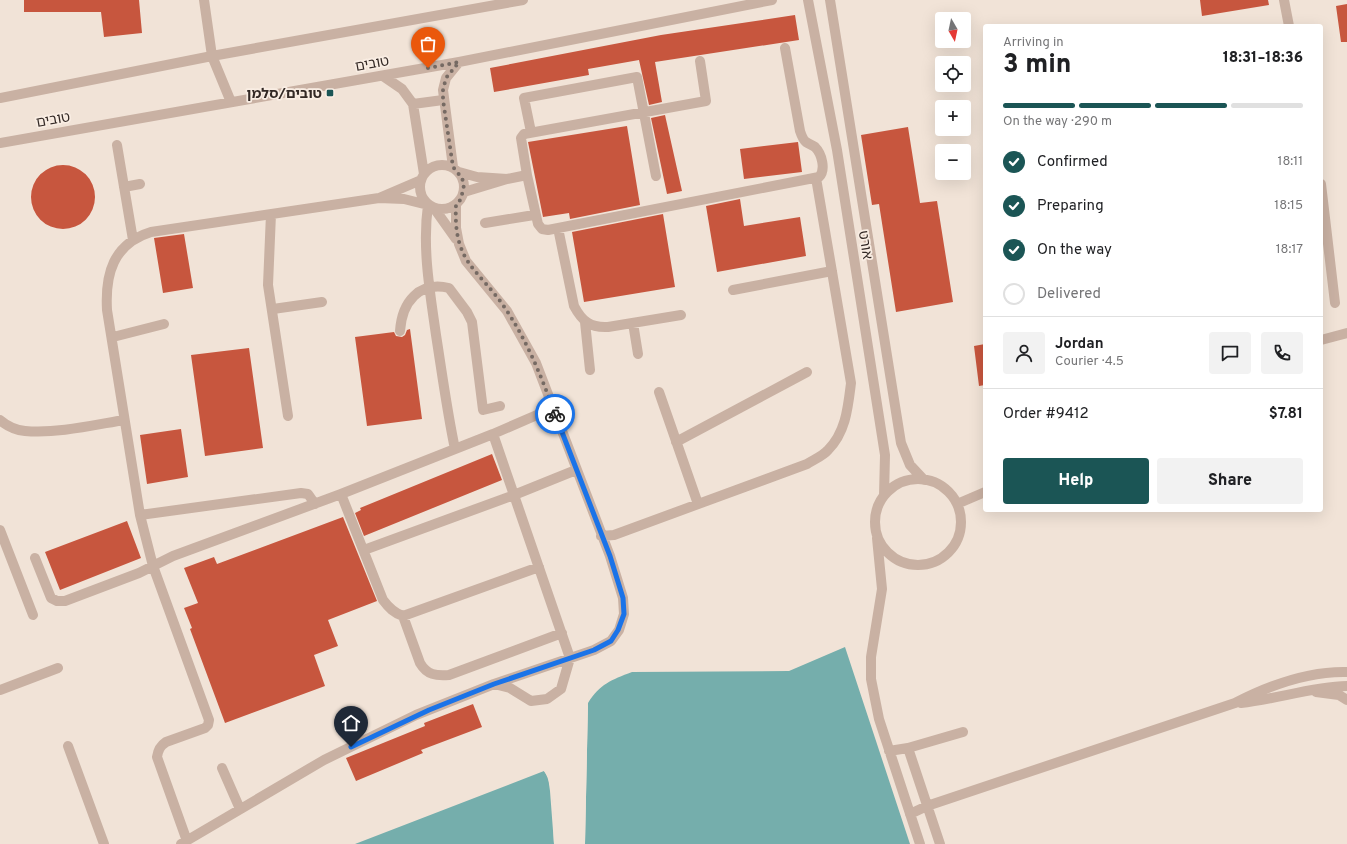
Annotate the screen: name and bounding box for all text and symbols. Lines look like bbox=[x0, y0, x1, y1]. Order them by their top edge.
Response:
north arrow bbox=[935, 12, 971, 48]
map controls bbox=[935, 12, 971, 180]
pin bbox=[411, 27, 445, 68]
icon: bag bbox=[417, 33, 439, 55]
text: Arriving in bbox=[1003, 35, 1064, 51]
text: 3 min bbox=[1003, 49, 1071, 82]
text: 18:31–18:36 bbox=[1223, 49, 1303, 68]
street label: טובים bbox=[354, 53, 391, 76]
button: locate bbox=[935, 56, 971, 92]
place label: טובים/סלמן bbox=[247, 86, 322, 103]
marker: טובים/סלמן bbox=[325, 88, 335, 98]
button: + bbox=[935, 100, 971, 136]
street label: טובים bbox=[35, 109, 72, 132]
text: On the way · 290 m bbox=[1003, 114, 1112, 130]
button: − bbox=[935, 144, 971, 180]
icon: check bbox=[1003, 151, 1025, 173]
text: Confirmed bbox=[1037, 153, 1108, 172]
text: 18:11 bbox=[1278, 154, 1303, 170]
icon: check bbox=[1003, 195, 1025, 217]
text: Preparing bbox=[1037, 197, 1104, 216]
text: 18:15 bbox=[1274, 198, 1303, 214]
street label: אורט bbox=[854, 230, 875, 261]
icon: check bbox=[1003, 239, 1025, 261]
text: On the way bbox=[1037, 241, 1112, 260]
text: 18:17 bbox=[1276, 242, 1303, 258]
text: Delivered bbox=[1037, 285, 1101, 304]
button: person bbox=[1003, 332, 1045, 374]
button: chat bbox=[1209, 332, 1251, 374]
button: phone bbox=[1261, 332, 1303, 374]
text: Jordan bbox=[1055, 335, 1104, 354]
text: Courier · 4.5 bbox=[1055, 354, 1124, 370]
courier bbox=[535, 394, 575, 434]
icon: bike bbox=[544, 403, 566, 425]
text: Order #9412 bbox=[1003, 405, 1089, 424]
text: $7.81 bbox=[1269, 405, 1303, 424]
button: Help bbox=[1003, 458, 1149, 504]
button: Share bbox=[1157, 458, 1303, 504]
pin bbox=[334, 706, 368, 747]
icon: home bbox=[340, 712, 362, 734]

